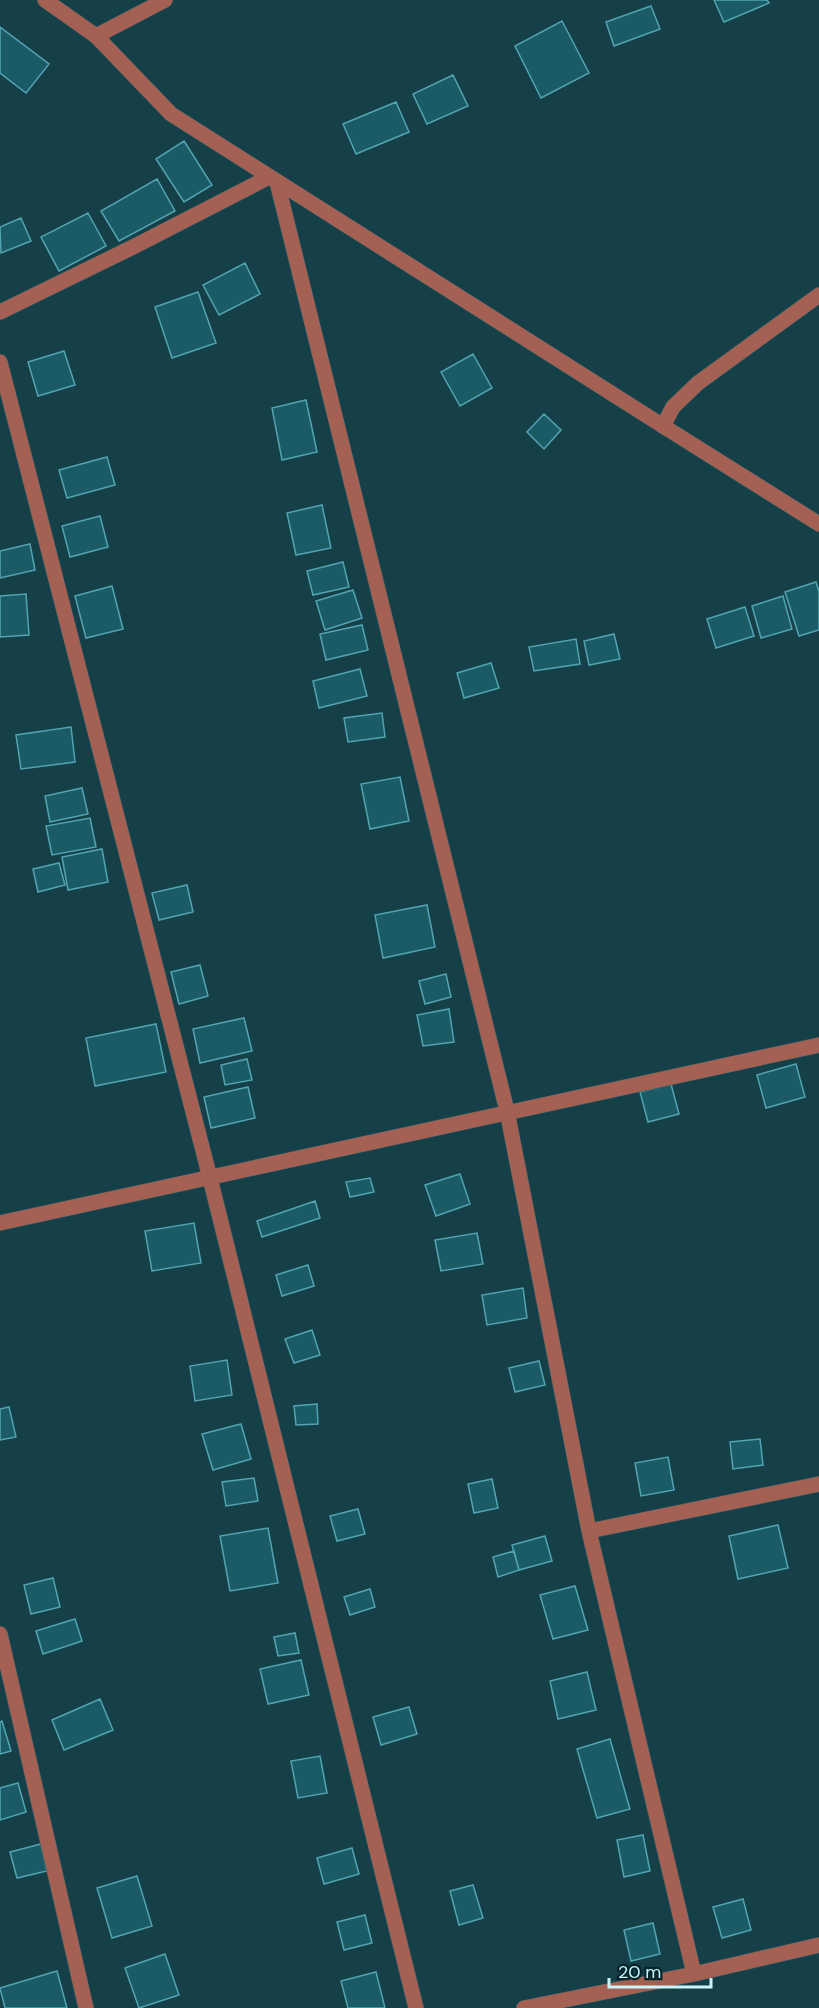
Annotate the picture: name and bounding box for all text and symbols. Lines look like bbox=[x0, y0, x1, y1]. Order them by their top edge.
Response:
scale bar bbox=[609, 1951, 711, 1989]
text: 20 m bbox=[618, 1960, 661, 1984]

